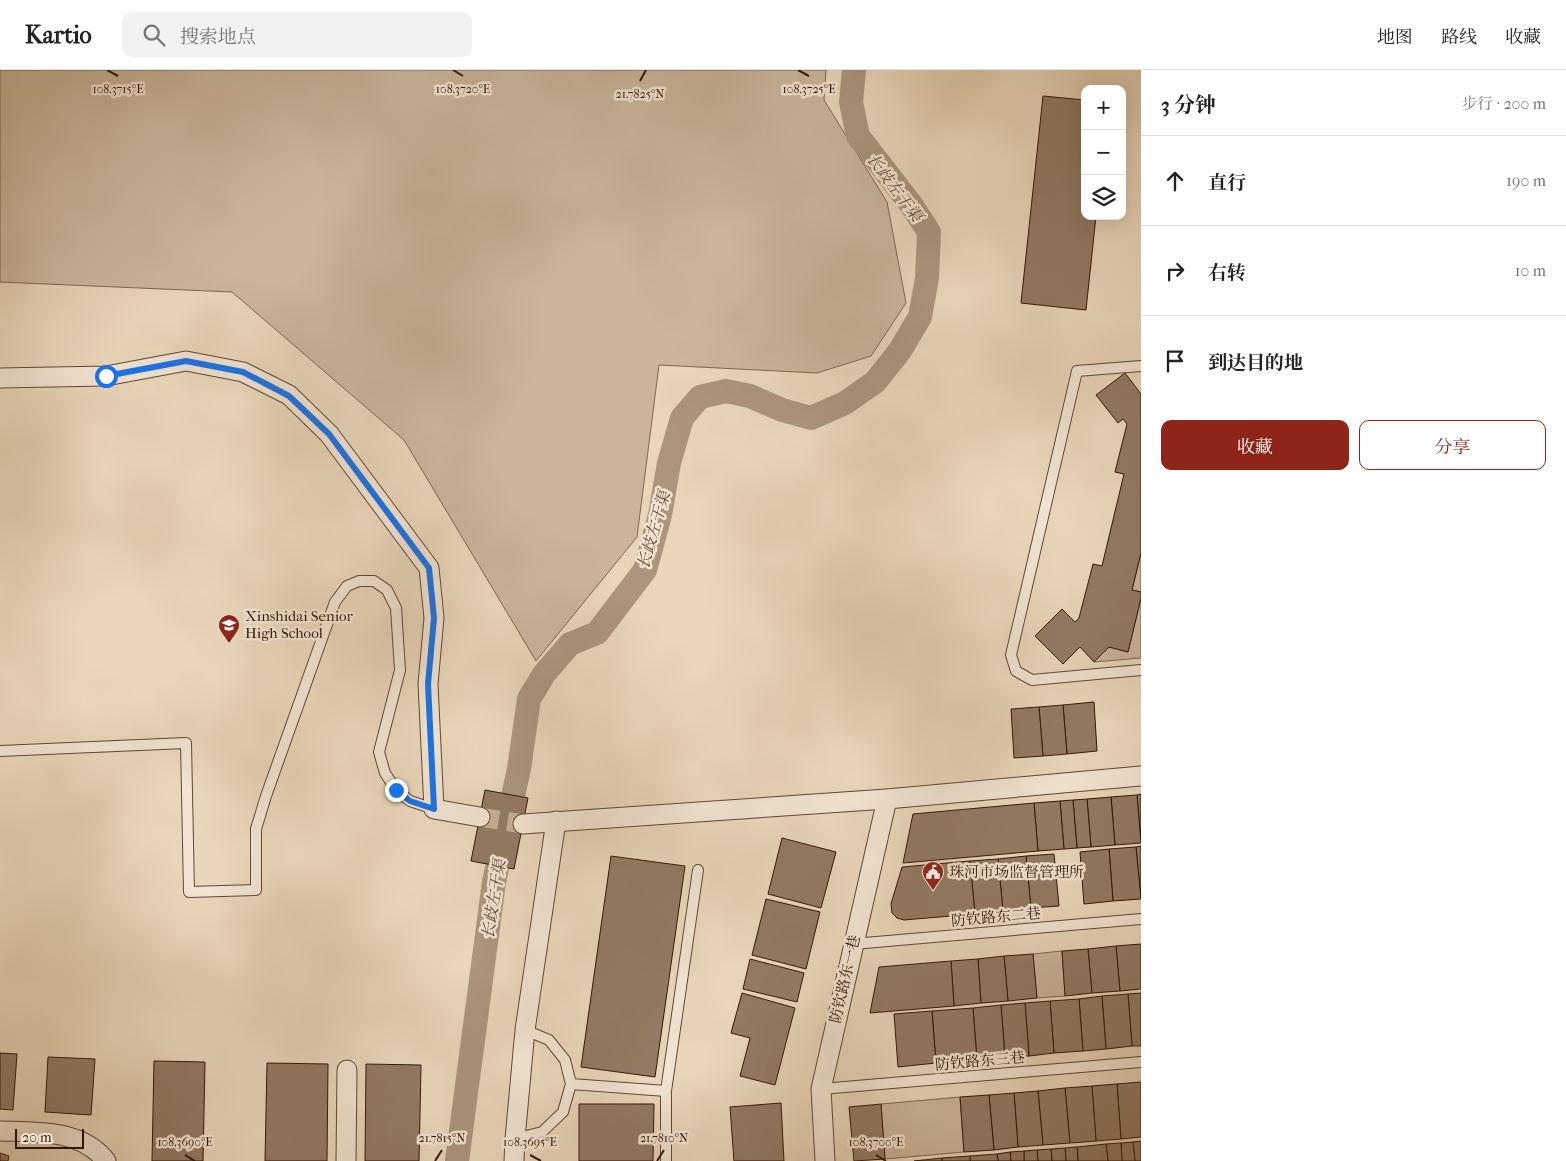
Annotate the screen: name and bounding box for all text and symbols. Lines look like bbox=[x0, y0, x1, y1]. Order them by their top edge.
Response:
search box bbox=[122, 12, 472, 57]
text: Kartio bbox=[25, 21, 92, 49]
icon: search bbox=[140, 21, 168, 49]
text: 搜索地点 bbox=[180, 26, 256, 48]
text: 地图 bbox=[1377, 27, 1413, 48]
text: 路线 bbox=[1441, 27, 1477, 48]
text: 收藏 bbox=[1505, 27, 1541, 48]
text: 108.3715°E bbox=[92, 82, 144, 96]
text: 108.3720°E bbox=[436, 82, 490, 96]
text: 108.3725°E bbox=[783, 82, 835, 96]
map controls bbox=[1081, 85, 1126, 220]
button: + bbox=[1081, 85, 1126, 130]
text: 21.7825°N bbox=[616, 87, 664, 101]
text: 3 分钟 bbox=[1161, 93, 1216, 117]
text: 步行 · 200 m bbox=[1461, 94, 1546, 113]
button: − bbox=[1081, 130, 1126, 175]
water label: 长歧左干渠 bbox=[863, 150, 927, 227]
icon: ahead bbox=[1161, 167, 1189, 195]
text: 190 m bbox=[1506, 171, 1546, 190]
text: 直行 bbox=[1208, 172, 1246, 194]
button: layers bbox=[1081, 175, 1126, 220]
icon: right bbox=[1161, 257, 1189, 285]
text: 10 m bbox=[1515, 261, 1546, 280]
text: 右转 bbox=[1208, 262, 1246, 284]
icon: arrive bbox=[1161, 347, 1189, 375]
text: 到达目的地 bbox=[1208, 352, 1303, 374]
route start bbox=[95, 365, 118, 388]
button: 收藏 bbox=[1161, 420, 1349, 470]
button: 分享 bbox=[1359, 420, 1546, 470]
water label: 长歧左干渠 bbox=[633, 487, 674, 571]
place label: Xinshidai Senior High School bbox=[245, 607, 354, 642]
school or university icon: Xinshidai Senior High School bbox=[217, 613, 241, 644]
route end bbox=[385, 779, 408, 802]
water label: 长歧左干渠 bbox=[478, 856, 509, 940]
public building icon: 珠河市场监督管理所 bbox=[921, 860, 945, 891]
place label: 珠河市场监督管理所 bbox=[949, 863, 1084, 881]
street label: 防钦路东二巷 bbox=[950, 904, 1042, 930]
street label: 防钦路东一巷 bbox=[826, 933, 864, 1025]
street label: 防钦路东三巷 bbox=[934, 1048, 1026, 1074]
scale bar bbox=[15, 1126, 84, 1149]
text: 20 m bbox=[22, 1129, 52, 1146]
text: 21.7815°N bbox=[419, 1131, 465, 1145]
text: 21.7810°N bbox=[640, 1131, 688, 1145]
text: 108.3690°E bbox=[157, 1135, 213, 1149]
text: 108.3695°E bbox=[503, 1135, 557, 1149]
text: 108.3700°E bbox=[849, 1135, 903, 1149]

